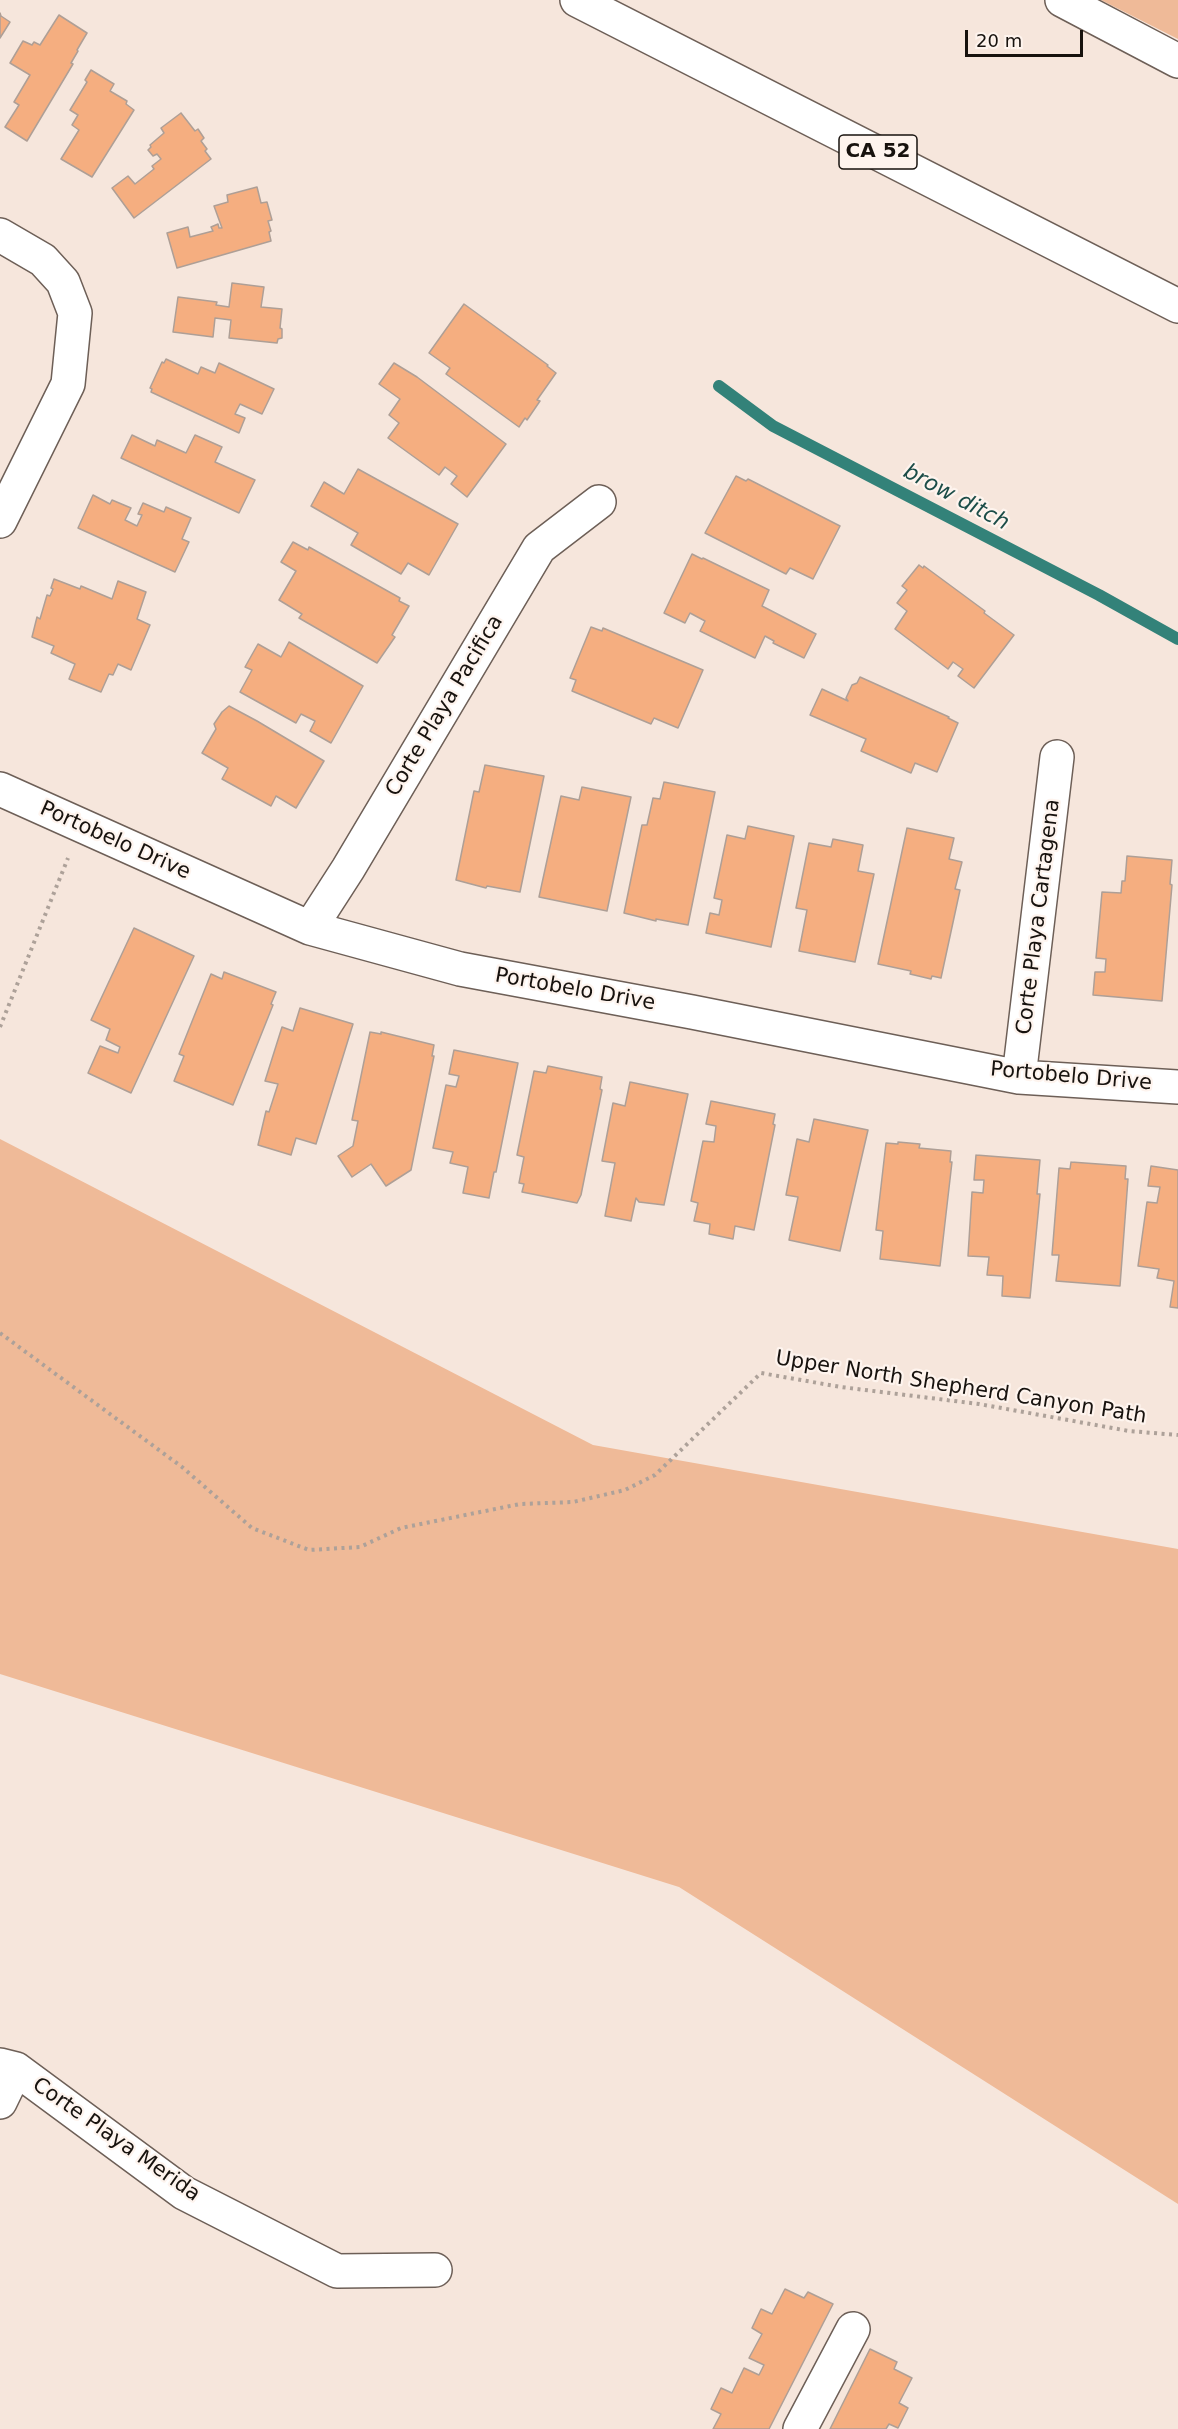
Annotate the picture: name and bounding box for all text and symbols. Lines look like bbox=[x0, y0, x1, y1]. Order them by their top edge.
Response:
scale bar bbox=[968, 18, 1086, 56]
text: 20 m bbox=[976, 30, 1022, 51]
road number: CA 52 bbox=[839, 135, 917, 169]
water label: brow ditch bbox=[899, 459, 1013, 537]
street label: Corte Playa Pacifica bbox=[381, 611, 509, 801]
street label: Portobelo Drive bbox=[36, 797, 194, 885]
street label: Corte Playa Cartagena bbox=[1012, 798, 1066, 1036]
street label: Portobelo Drive bbox=[493, 964, 657, 1016]
street label: Portobelo Drive bbox=[989, 1057, 1153, 1097]
street label: Upper North Shepherd Canyon Path bbox=[774, 1346, 1148, 1430]
street label: Corte Playa Merida bbox=[27, 2073, 205, 2207]

